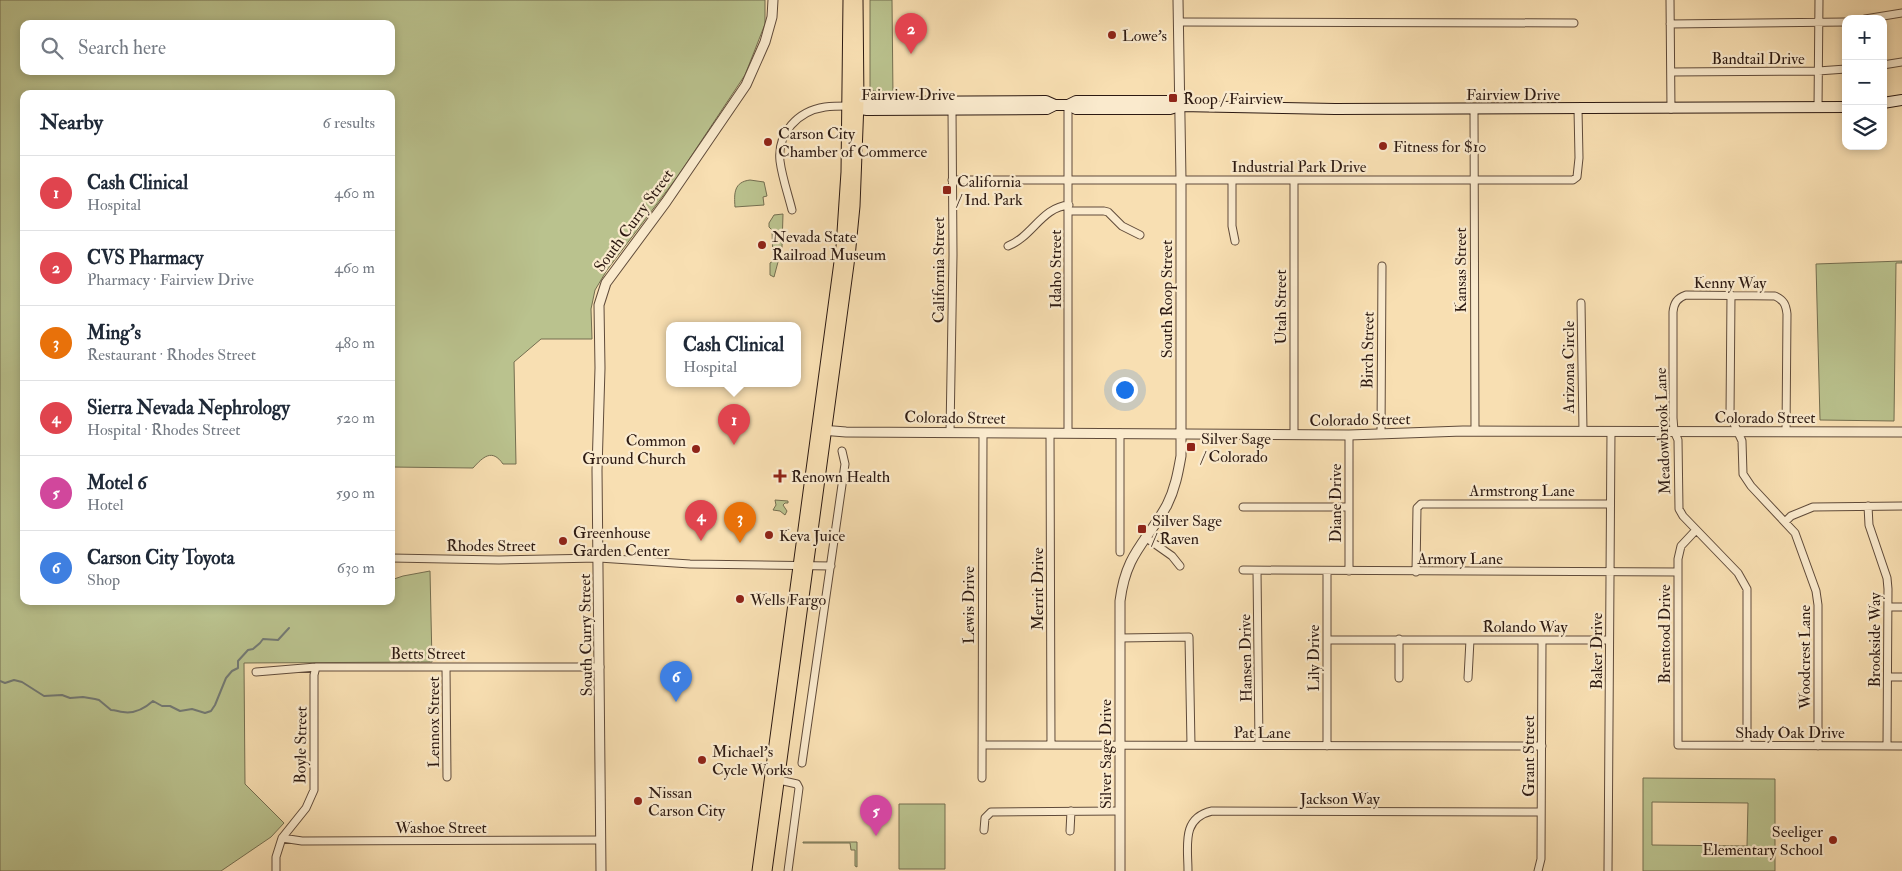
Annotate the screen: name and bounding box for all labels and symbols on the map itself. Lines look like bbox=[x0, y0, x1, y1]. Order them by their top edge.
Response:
pin: 2 bbox=[895, 13, 927, 54]
place label: Lowe's bbox=[1122, 26, 1167, 46]
marker: Lowe's bbox=[1106, 29, 1118, 41]
street label: Bandtail Drive bbox=[1711, 49, 1805, 69]
street label: Fairview Drive bbox=[861, 85, 955, 105]
street label: Fairview Drive bbox=[1466, 85, 1560, 105]
place label: Roop / Fairview bbox=[1183, 89, 1284, 110]
marker: Roop / Fairview bbox=[1167, 92, 1179, 104]
place label: Carson City Chamber of Commerce bbox=[778, 124, 927, 162]
marker: Carson City Chamber of Commerce bbox=[762, 136, 774, 148]
place label: Fitness for $10 bbox=[1393, 137, 1487, 157]
marker: Fitness for $10 bbox=[1377, 140, 1389, 152]
street label: Industrial Park Drive bbox=[1232, 157, 1367, 177]
street label: South Curry Street bbox=[590, 165, 678, 276]
place label: California / Ind. Park bbox=[956, 172, 1023, 210]
marker: California / Ind. Park bbox=[941, 184, 953, 196]
street label: California Street bbox=[929, 217, 949, 323]
place label: Nevada State Railroad Museum bbox=[772, 227, 887, 265]
street label: Kansas Street bbox=[1451, 227, 1471, 313]
street label: Idaho Street bbox=[1046, 230, 1066, 308]
marker: Nevada State Railroad Museum bbox=[756, 239, 768, 251]
street label: South Roop Street bbox=[1157, 240, 1178, 358]
street label: Utah Street bbox=[1271, 269, 1291, 345]
street label: Kenny Way bbox=[1694, 273, 1767, 293]
street label: Birch Street bbox=[1357, 311, 1379, 389]
street label: Arizona Circle bbox=[1559, 320, 1579, 414]
street label: Meadowbrook Lane bbox=[1651, 367, 1675, 495]
your location bbox=[1112, 377, 1138, 403]
pin: 1 bbox=[718, 404, 750, 445]
street label: Colorado Street bbox=[904, 407, 1006, 429]
street label: Colorado Street bbox=[1714, 408, 1816, 428]
street label: Colorado Street bbox=[1309, 409, 1411, 431]
place label: Silver Sage / Colorado bbox=[1200, 429, 1271, 467]
place label: Common Ground Church bbox=[582, 431, 687, 469]
marker: Silver Sage / Colorado bbox=[1185, 441, 1197, 453]
marker: Common Ground Church bbox=[690, 443, 702, 455]
street label: Diane Drive bbox=[1326, 463, 1346, 542]
place label: Renown Health bbox=[791, 467, 891, 487]
marker: Renown Health bbox=[773, 469, 787, 483]
street label: Armstrong Lane bbox=[1468, 481, 1575, 501]
pin: 4 bbox=[685, 500, 717, 541]
pin: 3 bbox=[724, 502, 756, 543]
place label: Silver Sage / Raven bbox=[1151, 511, 1222, 549]
place label: Greenhouse Garden Center bbox=[573, 523, 670, 561]
marker: Silver Sage / Raven bbox=[1136, 523, 1148, 535]
place label: Keva Juice bbox=[779, 526, 845, 547]
marker: Keva Juice bbox=[763, 529, 775, 541]
marker: Greenhouse Garden Center bbox=[557, 535, 569, 547]
street label: Rhodes Street bbox=[446, 536, 536, 556]
street label: Merrit Drive bbox=[1028, 547, 1048, 631]
street label: Armory Lane bbox=[1416, 549, 1503, 569]
street label: Lewis Drive bbox=[959, 566, 979, 644]
street label: South Curry Street bbox=[575, 574, 597, 696]
street label: Brentood Drive bbox=[1655, 584, 1675, 684]
place label: Wells Fargo bbox=[749, 590, 827, 610]
street label: Brookside Way bbox=[1865, 591, 1885, 688]
marker: Wells Fargo bbox=[734, 593, 746, 605]
street label: Woodcrest Lane bbox=[1795, 605, 1815, 710]
street label: Baker Drive bbox=[1587, 612, 1607, 690]
street label: Hansen Drive bbox=[1235, 613, 1257, 702]
street label: Rolando Way bbox=[1482, 617, 1569, 637]
street label: Lily Drive bbox=[1304, 624, 1324, 691]
street label: Betts Street bbox=[391, 644, 465, 664]
pin: 6 bbox=[660, 661, 692, 702]
street label: Lennox Street bbox=[424, 676, 444, 768]
street label: Silver Sage Drive bbox=[1096, 699, 1116, 809]
street label: Boyle Street bbox=[290, 706, 312, 784]
street label: Grant Street bbox=[1519, 715, 1539, 797]
street label: Pat Lane bbox=[1233, 723, 1291, 743]
street label: Shady Oak Drive bbox=[1735, 723, 1845, 743]
place label: Michael's Cycle Works bbox=[712, 742, 793, 780]
marker: Michael's Cycle Works bbox=[696, 754, 708, 766]
place label: Nissan Carson City bbox=[648, 783, 726, 821]
street label: Jackson Way bbox=[1299, 789, 1381, 810]
marker: Nissan Carson City bbox=[632, 795, 644, 807]
pin: 5 bbox=[860, 795, 892, 836]
street label: Washoe Street bbox=[394, 818, 487, 838]
place label: Seeliger Elementary School bbox=[1702, 822, 1823, 860]
marker: Seeliger Elementary School bbox=[1827, 834, 1839, 846]

